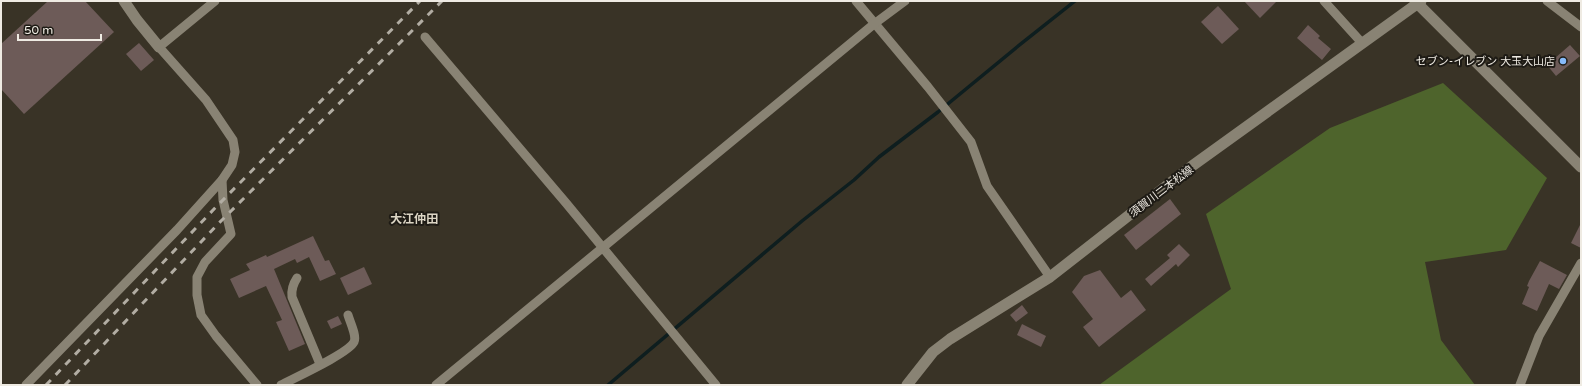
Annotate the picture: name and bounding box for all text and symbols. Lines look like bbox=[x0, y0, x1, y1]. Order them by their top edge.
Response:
scale bar bbox=[18, 16, 101, 42]
text: 50 m bbox=[24, 23, 53, 37]
place label: セブン-イレブン 大玉大山店 bbox=[1416, 55, 1555, 68]
marker: セブン-イレブン 大玉大山店 bbox=[1558, 56, 1568, 66]
street label: 須賀川二本松線 bbox=[1127, 163, 1196, 220]
district label: 大江仲田 bbox=[390, 212, 438, 226]

